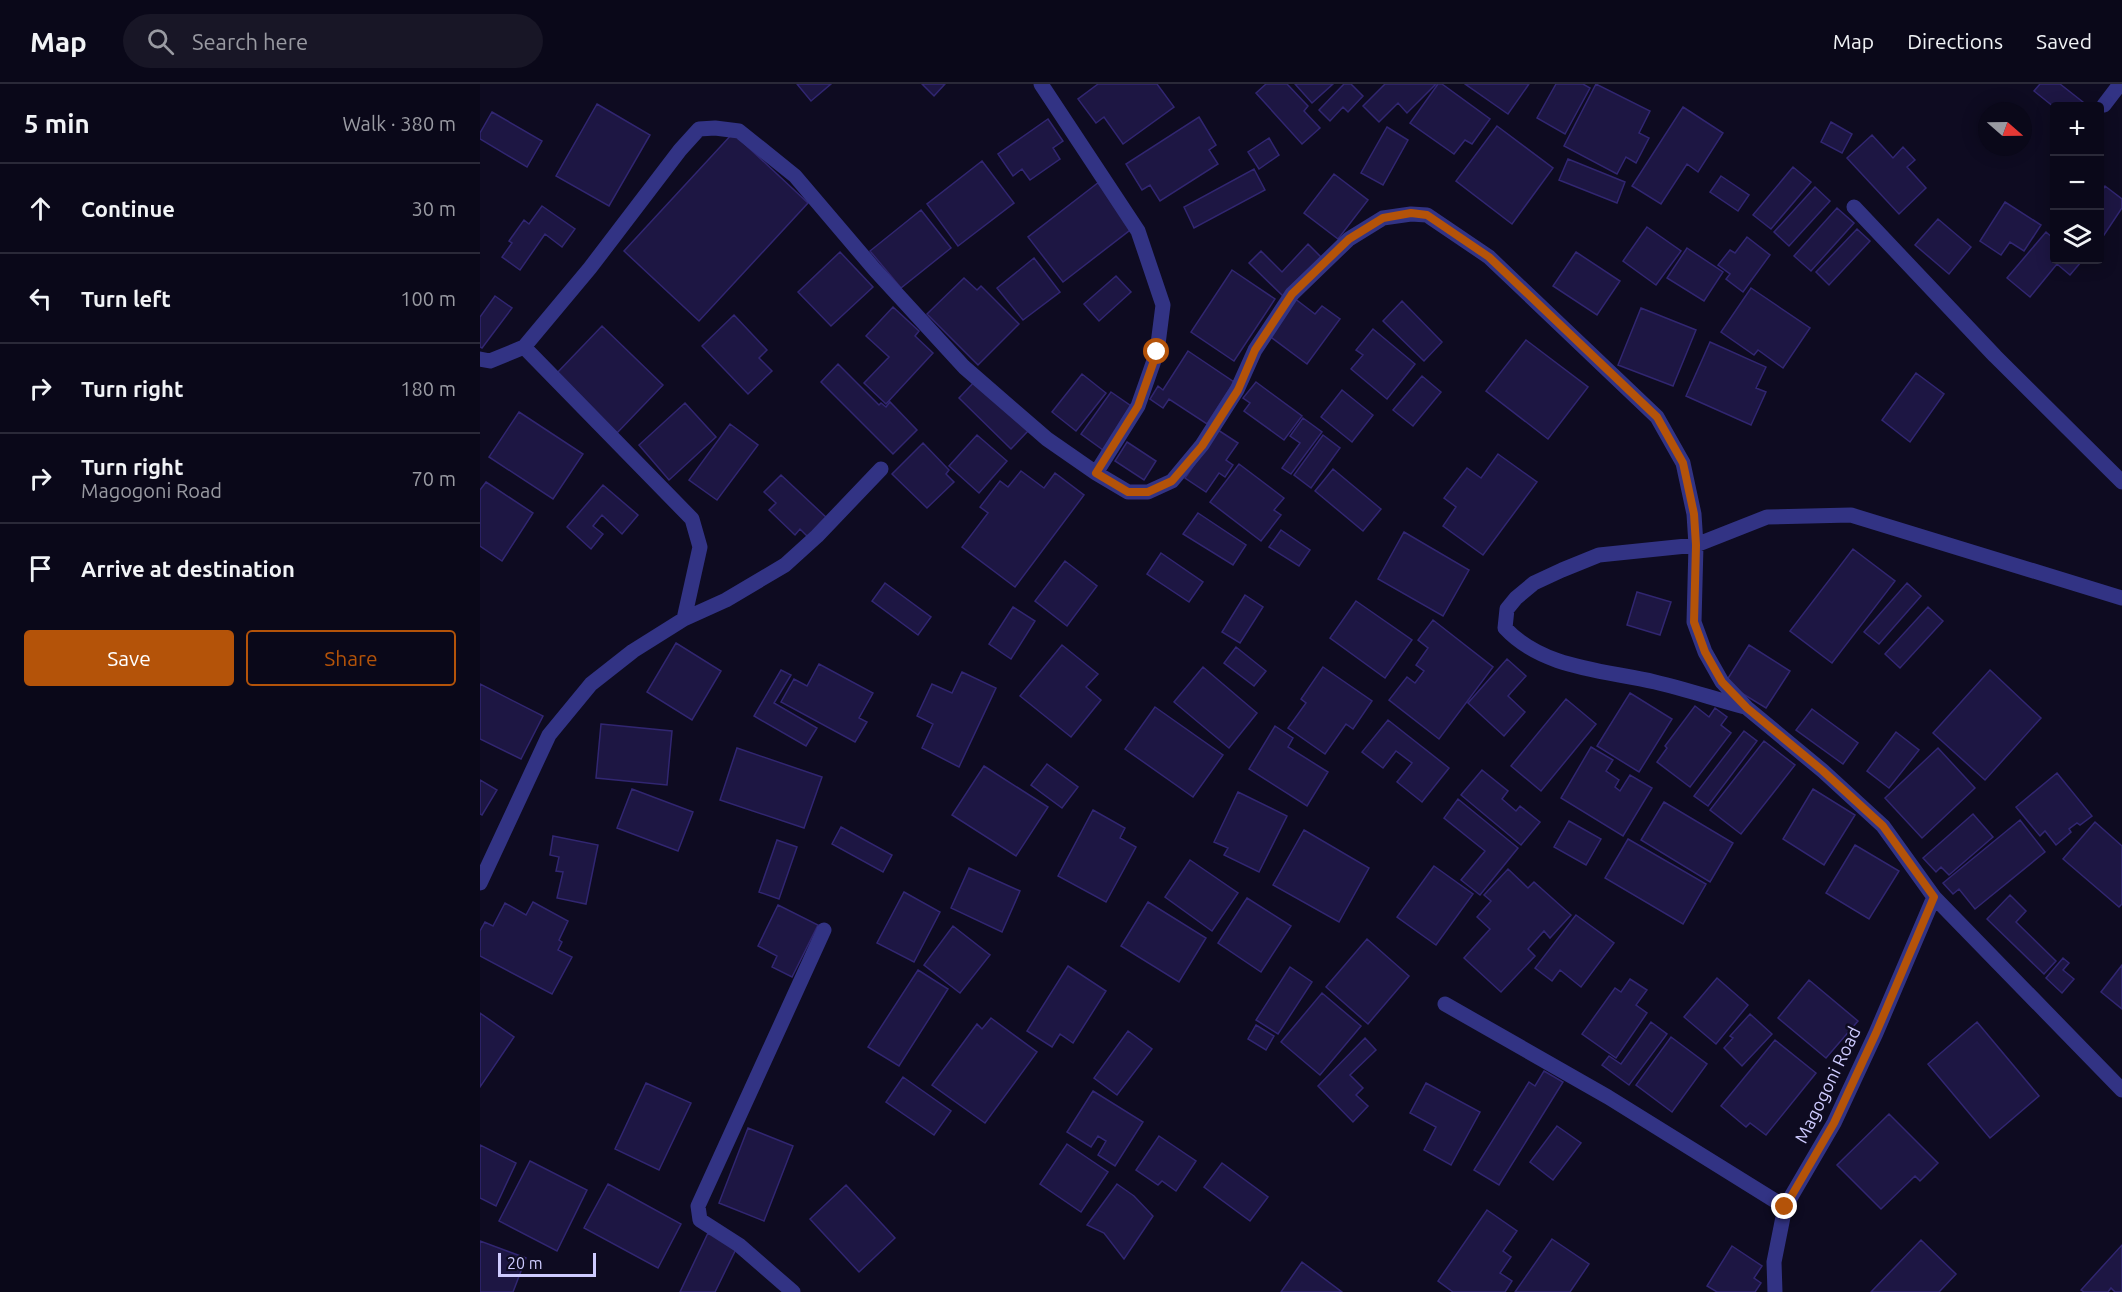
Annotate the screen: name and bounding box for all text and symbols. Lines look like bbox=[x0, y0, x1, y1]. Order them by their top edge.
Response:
search box bbox=[123, 14, 543, 68]
icon: search bbox=[144, 25, 177, 58]
text: Map bbox=[30, 26, 87, 57]
text: Search here bbox=[192, 29, 308, 54]
text: Map bbox=[1833, 29, 1874, 53]
text: Directions bbox=[1907, 29, 2003, 53]
text: Saved bbox=[2036, 29, 2092, 53]
north arrow bbox=[1978, 102, 2032, 156]
map controls bbox=[2050, 102, 2104, 264]
button: + bbox=[2050, 102, 2104, 156]
text: 5 min bbox=[24, 109, 90, 138]
text: Walk · 380 m bbox=[343, 112, 456, 135]
button: − bbox=[2050, 156, 2104, 210]
icon: ahead bbox=[24, 192, 57, 225]
text: Continue bbox=[81, 196, 175, 221]
text: 30 m bbox=[412, 197, 456, 220]
button: layers bbox=[2050, 210, 2104, 264]
icon: left bbox=[24, 282, 57, 315]
text: Turn left bbox=[81, 286, 171, 311]
text: 100 m bbox=[400, 287, 456, 310]
route start bbox=[1143, 338, 1169, 364]
icon: right bbox=[24, 372, 57, 405]
text: Turn right bbox=[81, 376, 183, 401]
text: 180 m bbox=[400, 377, 456, 400]
text: Turn right bbox=[81, 454, 183, 479]
icon: right bbox=[24, 462, 57, 495]
text: 70 m bbox=[412, 467, 456, 490]
text: Magogoni Road bbox=[81, 479, 222, 502]
icon: arrive bbox=[24, 552, 57, 585]
text: Arrive at destination bbox=[81, 556, 295, 581]
button: Save bbox=[24, 630, 234, 686]
button: Share bbox=[246, 630, 456, 686]
street label: Magogoni Road bbox=[1790, 1023, 1864, 1146]
route end bbox=[1771, 1193, 1797, 1219]
scale bar bbox=[498, 1250, 596, 1278]
text: 20 m bbox=[507, 1254, 543, 1272]

